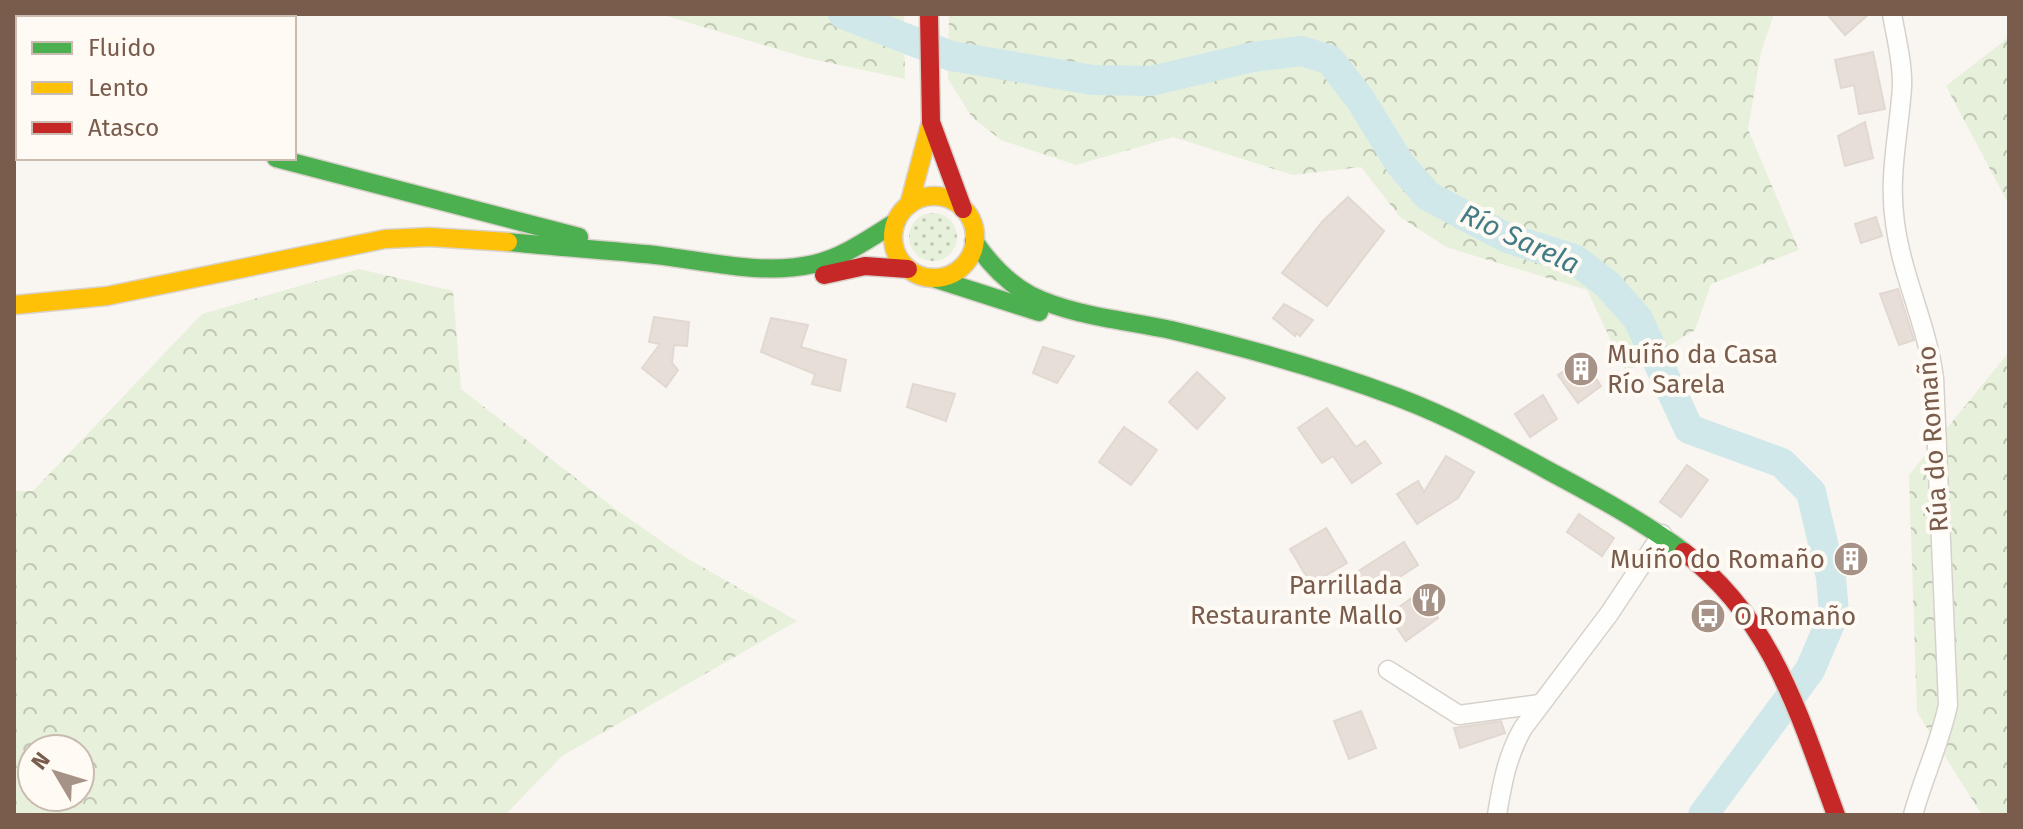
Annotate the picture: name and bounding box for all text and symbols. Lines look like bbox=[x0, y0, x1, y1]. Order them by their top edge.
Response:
legend bbox=[16, 16, 296, 160]
text: Fluido bbox=[88, 34, 156, 62]
text: Lento bbox=[88, 74, 149, 102]
text: Atasco bbox=[88, 114, 159, 142]
water label: Río Sarela bbox=[1455, 197, 1585, 281]
place label: Muíño da Casa Río Sarela bbox=[1607, 339, 1778, 400]
street label: Rúa do Romaño bbox=[1911, 345, 1955, 533]
building icon: Muíño da Casa Río Sarela bbox=[1562, 350, 1600, 388]
building icon: Muíño do Romaño bbox=[1832, 540, 1870, 578]
place label: Muíño do Romaño bbox=[1610, 544, 1825, 575]
place label: Parrillada Restaurante Mallo bbox=[1190, 570, 1403, 631]
restaurant icon: Parrillada Restaurante Mallo bbox=[1410, 581, 1448, 619]
bus stop icon: O Romaño bbox=[1689, 597, 1727, 635]
place label: O Romaño bbox=[1734, 601, 1856, 632]
north arrow bbox=[16, 733, 96, 813]
text: N bbox=[26, 747, 56, 775]

